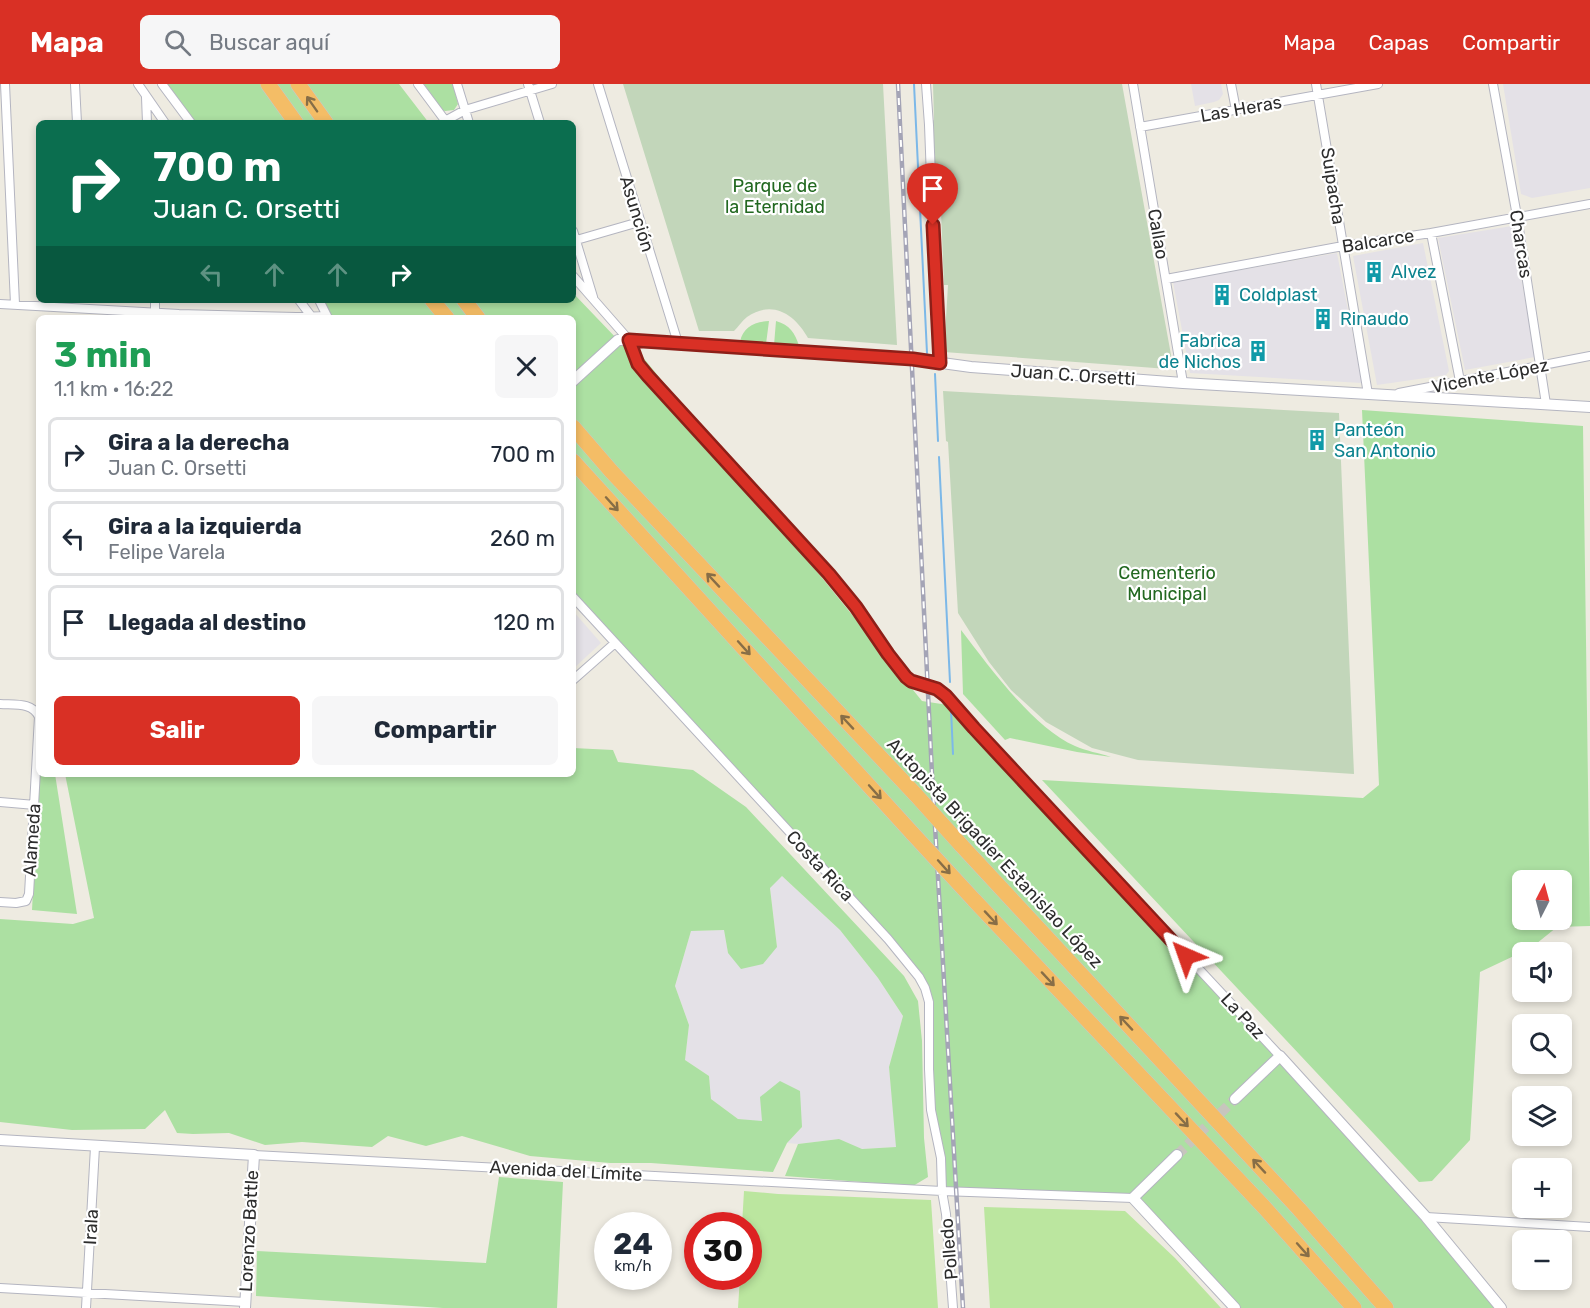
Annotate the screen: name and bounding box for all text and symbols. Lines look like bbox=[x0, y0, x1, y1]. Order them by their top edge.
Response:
search box bbox=[140, 15, 560, 69]
text: Mapa bbox=[30, 26, 104, 59]
icon: search bbox=[161, 26, 194, 59]
text: Buscar aquí bbox=[209, 29, 329, 56]
text: Mapa bbox=[1283, 30, 1336, 55]
text: Capas bbox=[1369, 30, 1429, 55]
text: Compartir bbox=[1462, 30, 1560, 55]
street label: Las Heras bbox=[1199, 91, 1283, 127]
one-way arrow bbox=[306, 96, 318, 112]
text: 700 m bbox=[153, 142, 282, 192]
icon: right bbox=[54, 144, 132, 222]
street label: Suipacha bbox=[1316, 146, 1350, 226]
pin bbox=[907, 163, 958, 225]
icon: arrive bbox=[916, 172, 949, 205]
street label: Asunción bbox=[615, 173, 659, 255]
park label: Parque de la Eternidad bbox=[725, 175, 825, 218]
text: Juan C. Orsetti bbox=[153, 193, 340, 225]
street label: Callao bbox=[1143, 207, 1173, 261]
street label: Charcas bbox=[1505, 208, 1537, 280]
street label: Balcarce bbox=[1340, 224, 1416, 258]
icon: left bbox=[195, 258, 228, 291]
icon: ahead bbox=[258, 258, 291, 291]
icon: ahead bbox=[321, 258, 354, 291]
icon: right bbox=[384, 258, 417, 291]
building icon: Alvez bbox=[1362, 260, 1386, 284]
place label: Alvez bbox=[1391, 261, 1436, 283]
building icon: Coldplast bbox=[1210, 283, 1234, 307]
place label: Coldplast bbox=[1239, 284, 1318, 306]
building icon: Rinaudo bbox=[1311, 307, 1335, 331]
place label: Rinaudo bbox=[1340, 308, 1409, 330]
place label: Fabrica de Nichos bbox=[1159, 330, 1241, 373]
text: 3 min bbox=[54, 333, 152, 376]
button: close bbox=[495, 335, 558, 398]
building icon: Fabrica de Nichos bbox=[1246, 339, 1270, 363]
street label: Vicente López bbox=[1430, 354, 1550, 398]
street label: Juan C. Orsetti bbox=[1010, 360, 1136, 390]
text: 1.1 km · 16:22 bbox=[54, 377, 173, 401]
place label: Panteón San Antonio bbox=[1334, 419, 1436, 462]
building icon: Panteón San Antonio bbox=[1305, 428, 1329, 452]
text: Gira a la derecha bbox=[108, 429, 289, 456]
icon: right bbox=[57, 438, 90, 471]
text: 700 m bbox=[491, 441, 555, 468]
text: Juan C. Orsetti bbox=[108, 456, 247, 480]
one-way arrow bbox=[605, 496, 619, 511]
text: Gira a la izquierda bbox=[108, 513, 302, 540]
icon: left bbox=[57, 522, 90, 555]
text: 260 m bbox=[490, 525, 555, 552]
text: Felipe Varela bbox=[108, 540, 225, 564]
park label: Cementerio Municipal bbox=[1118, 562, 1216, 605]
one-way arrow bbox=[707, 573, 721, 588]
icon: arrive bbox=[57, 606, 90, 639]
text: Llegada al destino bbox=[108, 609, 306, 636]
text: 120 m bbox=[494, 609, 555, 636]
one-way arrow bbox=[737, 640, 751, 655]
button: Salir bbox=[54, 696, 300, 765]
button: Compartir bbox=[312, 696, 558, 765]
one-way arrow bbox=[840, 715, 854, 730]
street label: Autopista Brigadier Estanislao López bbox=[882, 733, 1108, 973]
one-way arrow bbox=[868, 784, 882, 799]
street label: Alameda bbox=[18, 803, 46, 877]
street label: Costa Rica bbox=[782, 826, 858, 906]
one-way arrow bbox=[937, 859, 951, 874]
north arrow bbox=[1512, 870, 1572, 930]
map controls bbox=[1512, 870, 1572, 1290]
one-way arrow bbox=[984, 911, 998, 926]
position arrow bbox=[1154, 924, 1218, 988]
button: sound bbox=[1512, 942, 1572, 1002]
one-way arrow bbox=[1041, 971, 1055, 986]
street label: La Paz bbox=[1216, 988, 1270, 1044]
button: search bbox=[1512, 1014, 1572, 1074]
one-way arrow bbox=[1119, 1016, 1133, 1031]
button: layers bbox=[1512, 1086, 1572, 1146]
one-way arrow bbox=[1175, 1113, 1190, 1128]
street label: Avenida del Límite bbox=[489, 1156, 643, 1186]
button: + bbox=[1512, 1158, 1572, 1218]
one-way arrow bbox=[1252, 1159, 1266, 1174]
street label: Lorenzo Battle bbox=[235, 1169, 263, 1293]
street label: Irala bbox=[79, 1209, 103, 1245]
speed limit sign: 30 bbox=[684, 1212, 762, 1290]
street label: Polledo bbox=[935, 1217, 963, 1281]
text: 24 bbox=[613, 1226, 653, 1262]
button: − bbox=[1512, 1230, 1572, 1290]
one-way arrow bbox=[1296, 1243, 1310, 1258]
text: km/h bbox=[614, 1257, 652, 1275]

